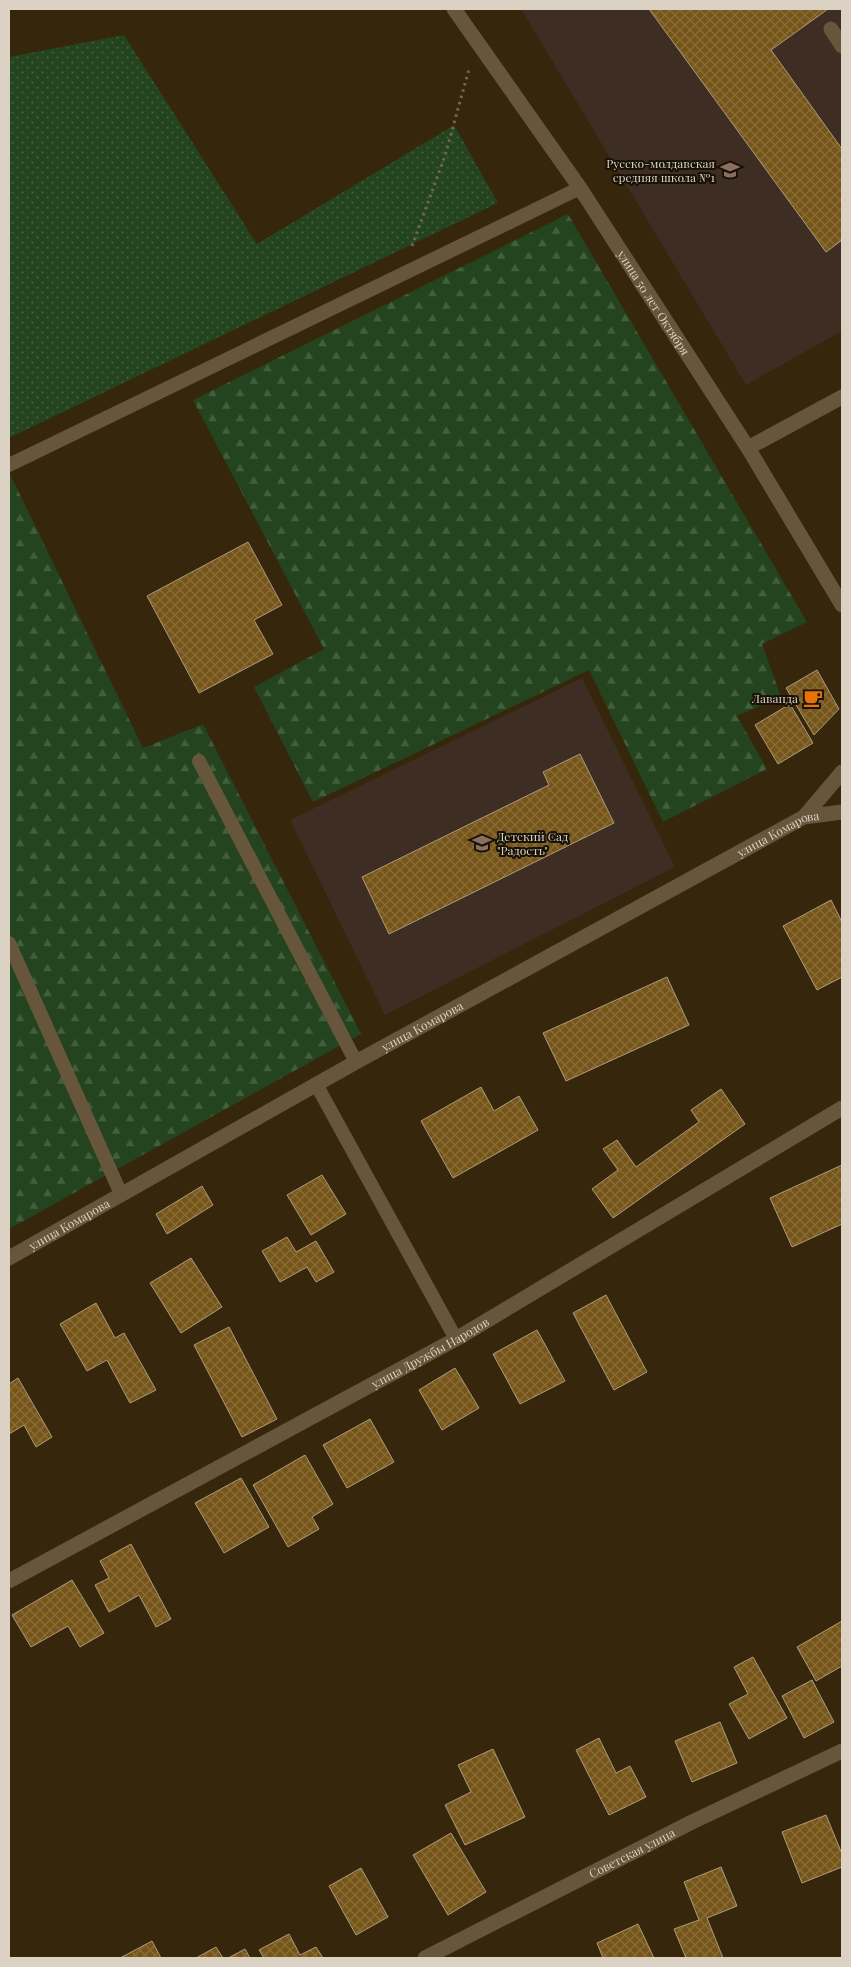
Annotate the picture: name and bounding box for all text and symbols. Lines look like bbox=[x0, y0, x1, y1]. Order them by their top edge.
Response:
place label: Русско-молдавская средняя школа №1 bbox=[606, 155, 716, 185]
school or university icon: Русско-молдавская средняя школа №1 bbox=[719, 159, 741, 181]
street label: улица 50 лет Октября bbox=[614, 246, 694, 358]
cafe icon: Лаванда bbox=[802, 687, 824, 709]
place label: Лаванда bbox=[751, 690, 798, 706]
street label: улица Комарова bbox=[733, 807, 820, 861]
place label: Детский Сад "Радость" bbox=[497, 828, 569, 858]
school or university icon: Детский Сад "Радость" bbox=[471, 832, 493, 854]
street label: улица Комарова bbox=[378, 997, 466, 1055]
street label: улица Комарова bbox=[25, 1195, 112, 1254]
street label: улица Дружбы Народов bbox=[367, 1313, 492, 1392]
street label: Советская улица bbox=[586, 1824, 678, 1881]

